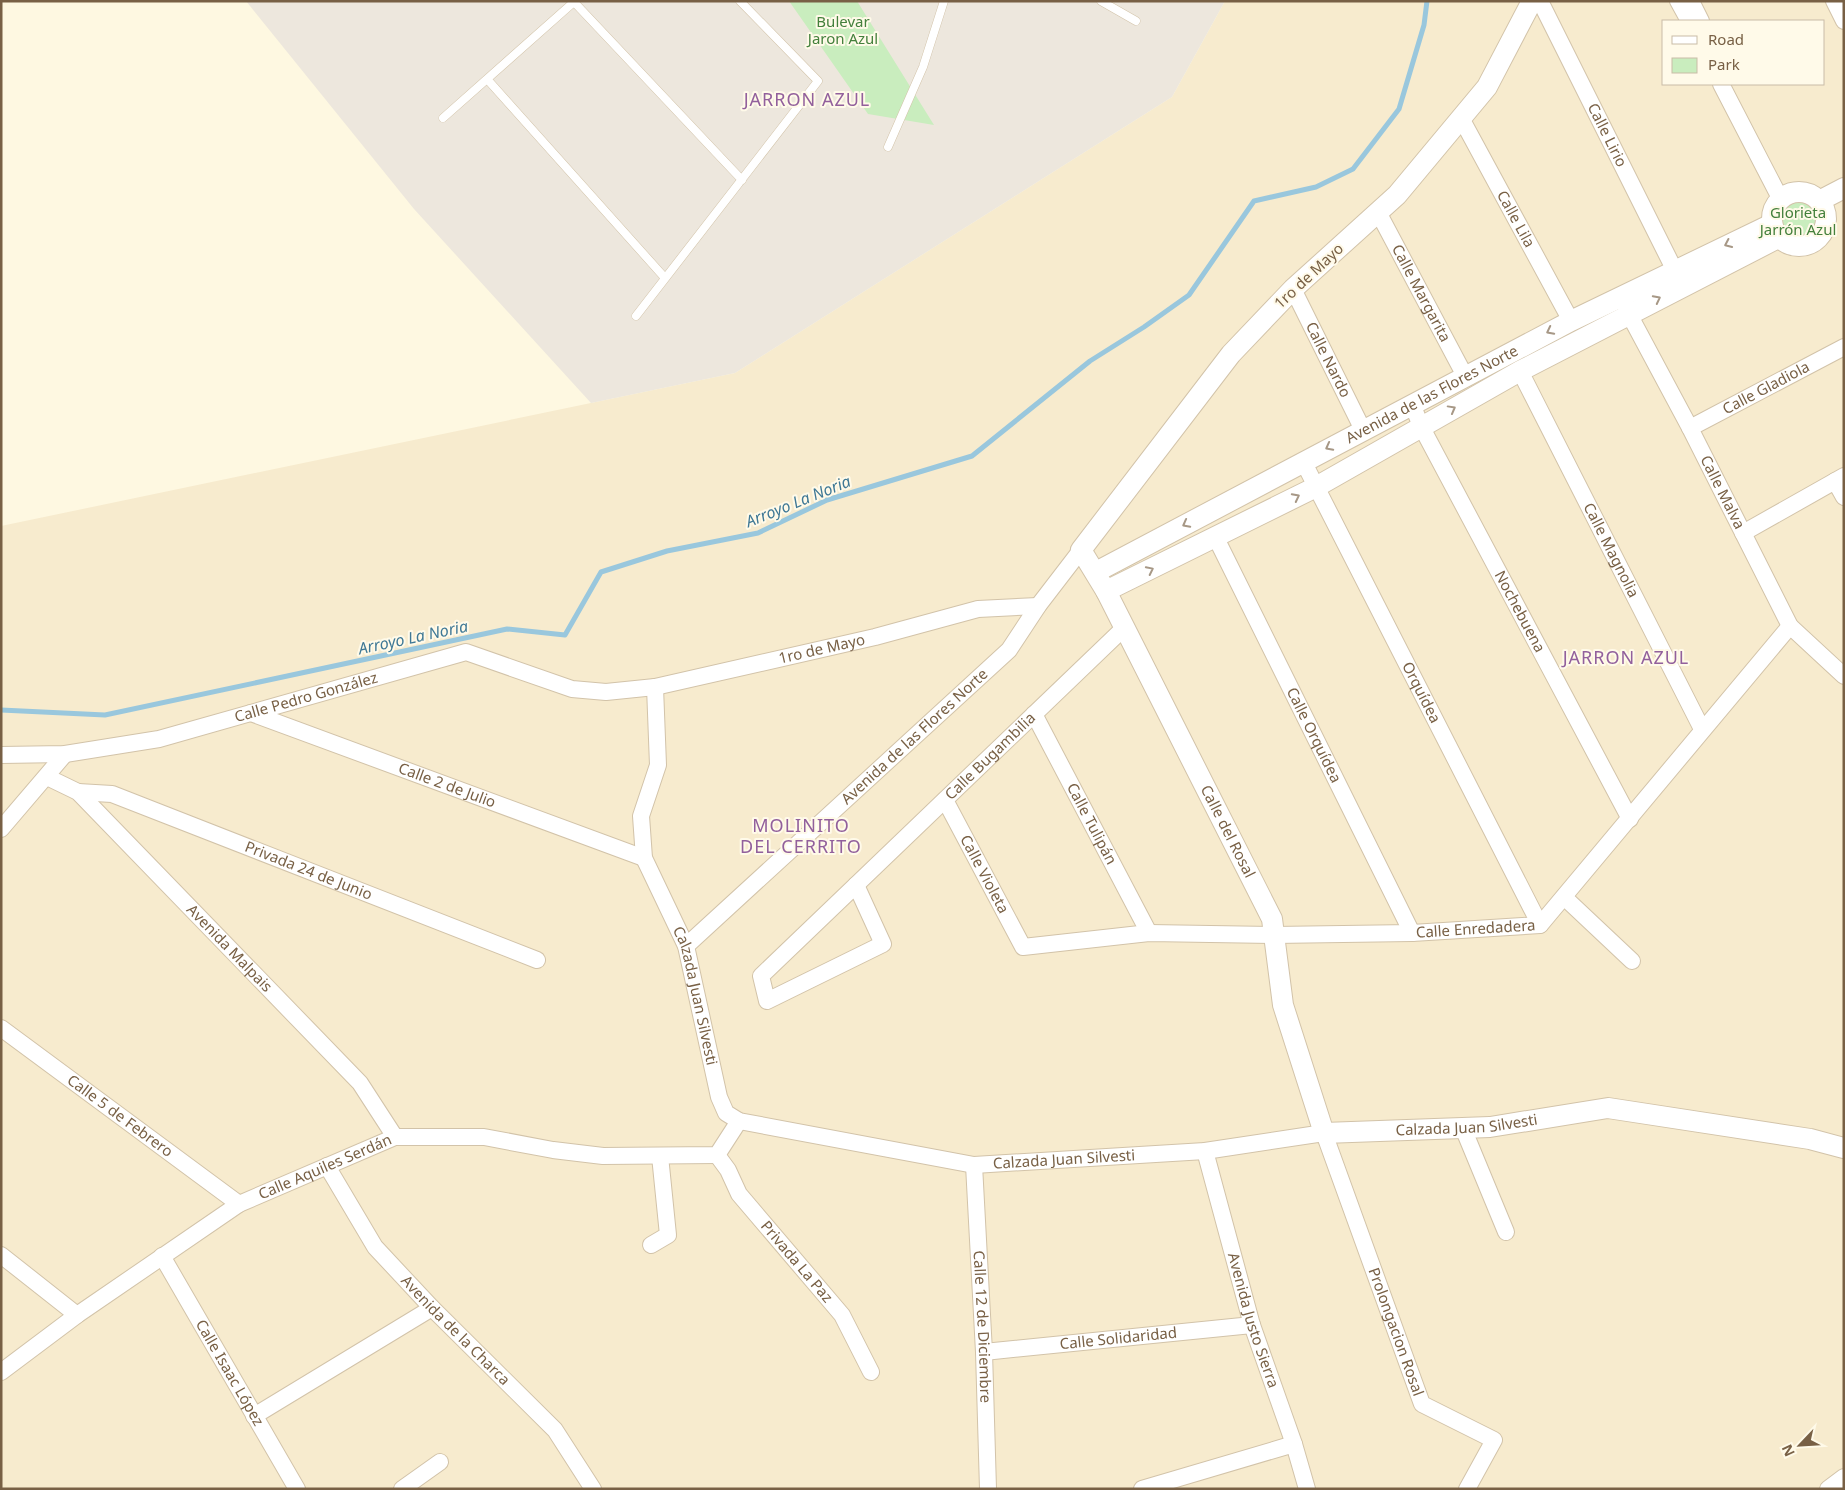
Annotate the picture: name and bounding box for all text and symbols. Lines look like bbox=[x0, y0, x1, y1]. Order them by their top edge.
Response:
park label: Bulevar Jaron Azul bbox=[806, 11, 878, 48]
legend bbox=[1662, 20, 1825, 85]
text: Road bbox=[1708, 29, 1744, 49]
text: Park bbox=[1708, 54, 1740, 74]
district label: JARRON AZUL bbox=[742, 87, 870, 111]
street label: Calle Lirio bbox=[1584, 99, 1632, 170]
street label: Calle Lila bbox=[1493, 187, 1540, 251]
park label: Glorieta Jarrón Azul bbox=[1758, 202, 1836, 239]
street label: 1ro de Mayo bbox=[1269, 238, 1347, 313]
one-way arrow bbox=[1724, 238, 1733, 248]
street label: Calle Margarita bbox=[1388, 241, 1456, 345]
one-way arrow bbox=[1652, 295, 1661, 305]
street label: Calle Nardo bbox=[1302, 318, 1356, 401]
one-way arrow bbox=[1547, 325, 1556, 335]
street label: Avenida de las Flores Norte bbox=[1342, 340, 1521, 447]
street label: Calle Gladiola bbox=[1719, 356, 1813, 418]
one-way arrow bbox=[1447, 405, 1456, 415]
one-way arrow bbox=[1325, 441, 1334, 451]
street label: Calle Malva bbox=[1696, 452, 1750, 532]
water label: Arroyo La Noria bbox=[741, 470, 854, 532]
one-way arrow bbox=[1290, 493, 1299, 503]
street label: Calle Magnolia bbox=[1580, 499, 1644, 601]
one-way arrow bbox=[1182, 518, 1191, 528]
one-way arrow bbox=[1145, 566, 1154, 576]
street label: Nochebuena bbox=[1491, 567, 1551, 656]
water label: Arroyo La Noria bbox=[355, 615, 470, 660]
street label: 1ro de Mayo bbox=[777, 629, 867, 668]
district label: JARRON AZUL bbox=[1561, 645, 1689, 669]
street label: Orquídea bbox=[1398, 658, 1446, 726]
street label: Avenida de las Flores Norte bbox=[836, 664, 991, 808]
street label: Calle Pedro González bbox=[232, 667, 380, 726]
street label: Calle Orquídea bbox=[1283, 684, 1347, 786]
street label: Calle Bugambilia bbox=[940, 707, 1039, 804]
street label: Calle 2 de Julio bbox=[396, 757, 499, 812]
street label: Calle Tulipán bbox=[1063, 779, 1122, 868]
street label: Calle del Rosal bbox=[1197, 781, 1260, 881]
district label: MOLINITO DEL CERRITO bbox=[740, 813, 862, 858]
street label: Calle Violeta bbox=[956, 831, 1014, 916]
street label: Privada 24 de Junio bbox=[242, 836, 375, 904]
street label: Avenida Malpais bbox=[183, 899, 277, 996]
street label: Calle Enredadera bbox=[1415, 914, 1536, 942]
street label: Calzada Juan Silvesti bbox=[669, 923, 723, 1067]
street label: Calle 5 de Febrero bbox=[64, 1069, 178, 1161]
street label: Calzada Juan Silvesti bbox=[1395, 1109, 1539, 1139]
street label: Calle Aquiles Serdán bbox=[255, 1129, 394, 1204]
street label: Calzada Juan Silvesti bbox=[992, 1144, 1136, 1173]
street label: Privada La Paz bbox=[757, 1216, 838, 1306]
street label: Calle 12 de Diciembre bbox=[970, 1250, 996, 1403]
street label: Avenida Justo Sierra bbox=[1224, 1250, 1284, 1390]
street label: Prolongacion Rosal bbox=[1364, 1265, 1429, 1398]
street label: Avenida de la Charca bbox=[397, 1270, 515, 1389]
street label: Calle Isaac López bbox=[192, 1315, 269, 1429]
street label: Calle Solidaridad bbox=[1059, 1322, 1178, 1353]
north arrow bbox=[1775, 1420, 1825, 1470]
text: N bbox=[1777, 1442, 1799, 1460]

